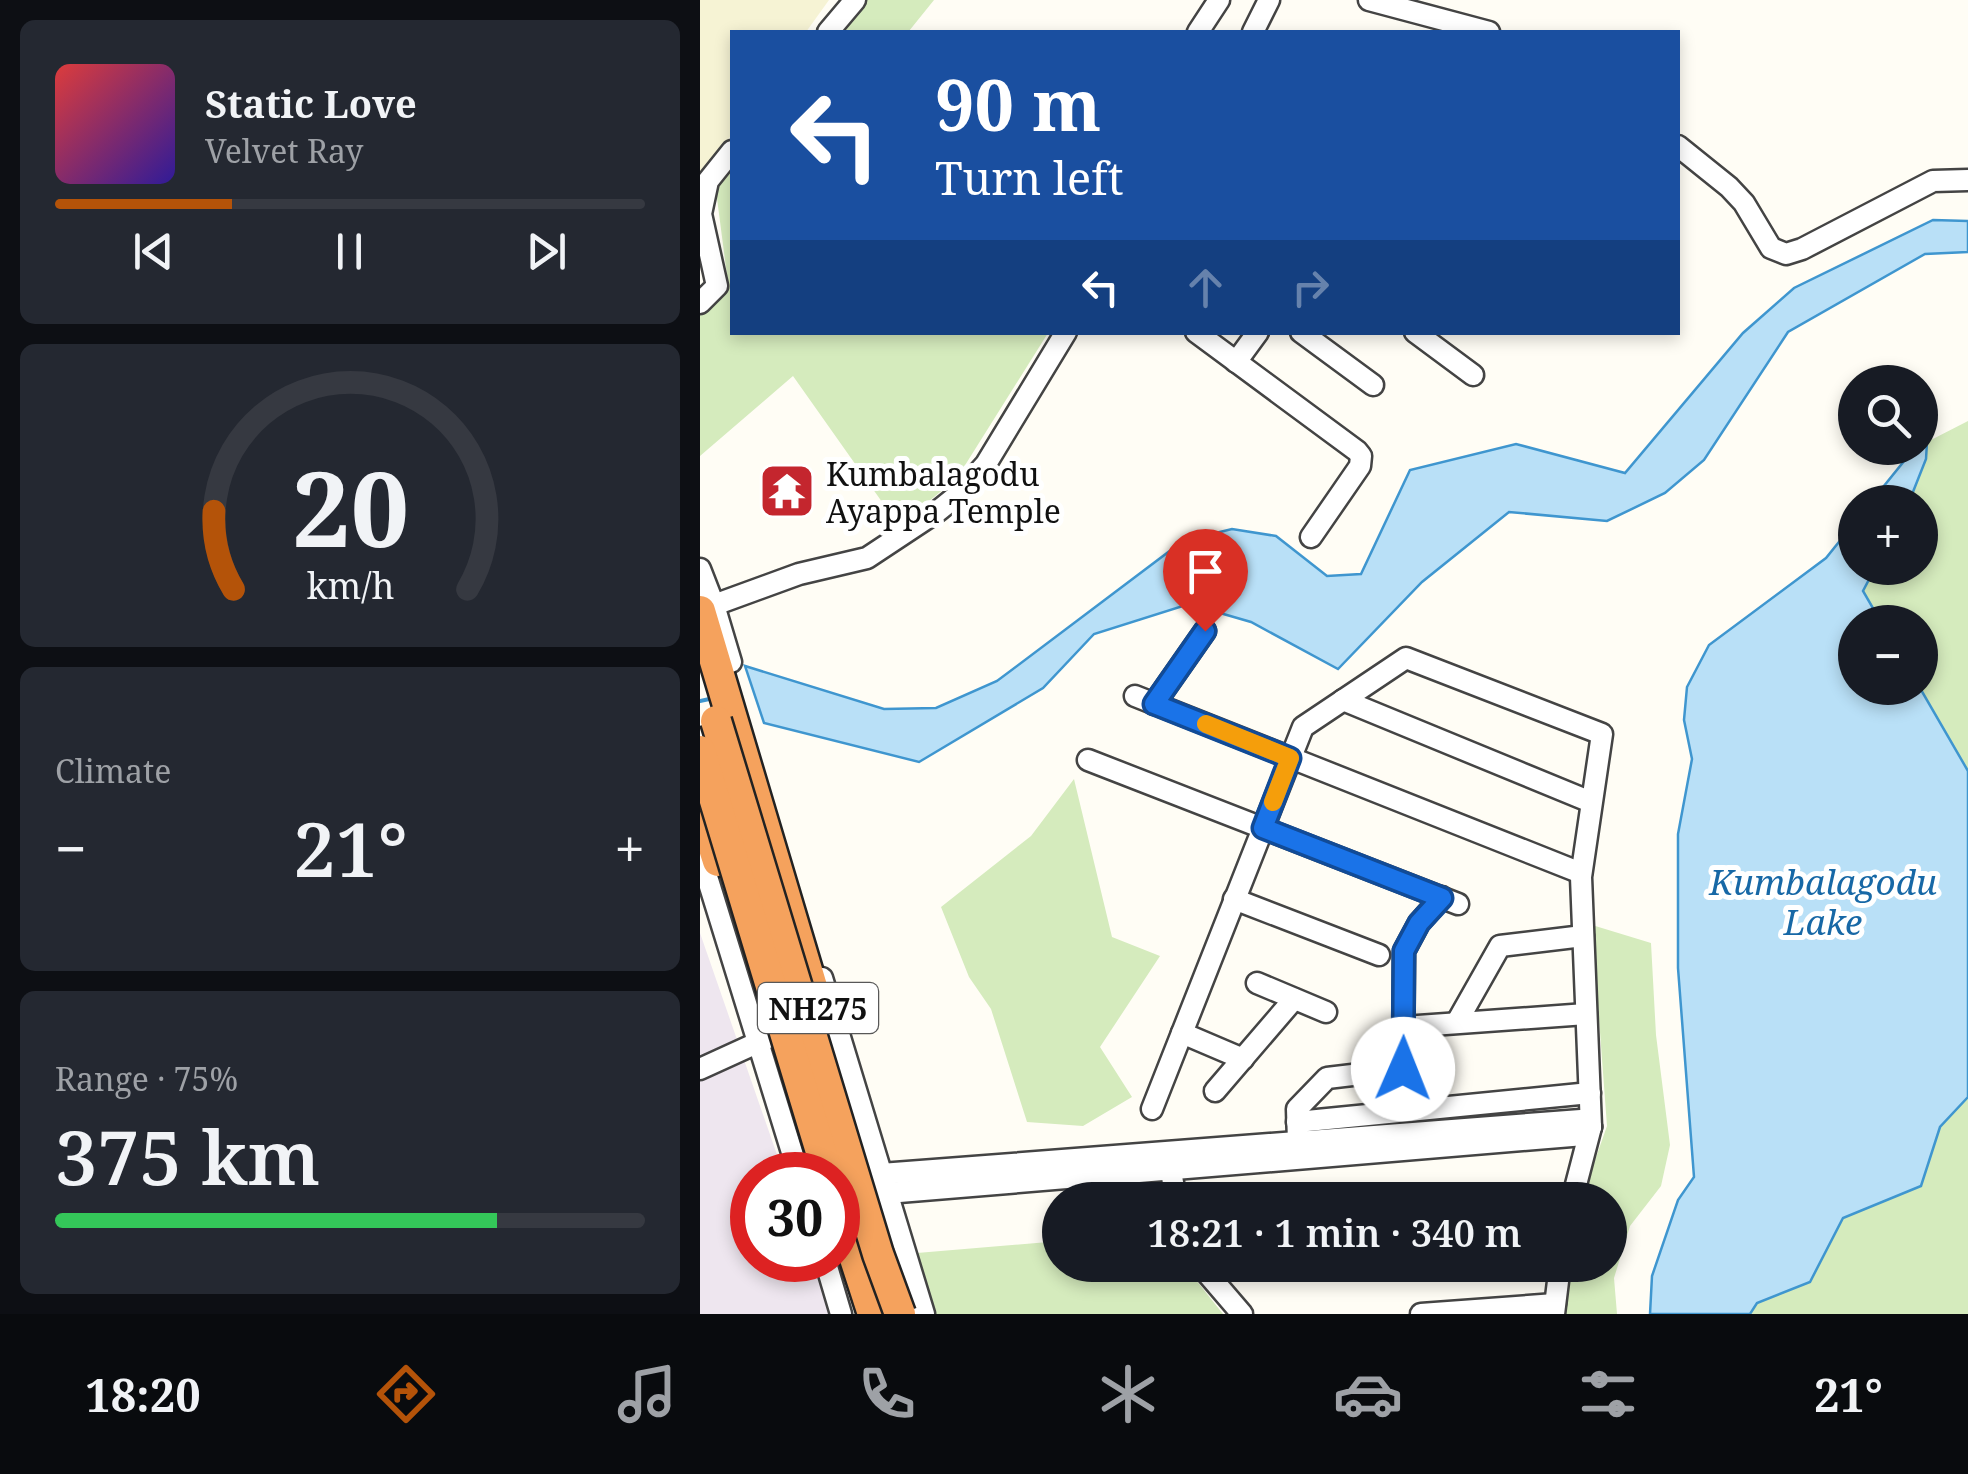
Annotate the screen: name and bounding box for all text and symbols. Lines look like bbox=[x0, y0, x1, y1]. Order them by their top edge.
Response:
text: 90 m bbox=[935, 56, 1101, 152]
icon: left bbox=[770, 70, 900, 200]
text: Static Love bbox=[205, 77, 417, 129]
text: Velvet Ray bbox=[205, 129, 363, 172]
text: Turn left bbox=[935, 147, 1124, 208]
icon: previous bbox=[126, 224, 181, 279]
icon: pause bbox=[322, 224, 377, 279]
icon: next bbox=[519, 224, 574, 279]
icon: left bbox=[1073, 260, 1128, 315]
icon: ahead bbox=[1178, 260, 1233, 315]
icon: right bbox=[1283, 260, 1338, 315]
map controls bbox=[1838, 365, 1938, 705]
button: search bbox=[1838, 365, 1938, 465]
text: 20 bbox=[291, 436, 409, 577]
place label: Kumbalagodu Ayappa Temple bbox=[826, 452, 1061, 532]
temple icon: Kumbalagodu Ayappa Temple bbox=[757, 461, 817, 521]
button: + bbox=[1838, 485, 1938, 585]
pin bbox=[1163, 529, 1248, 632]
icon: arrive bbox=[1178, 544, 1233, 599]
text: km/h bbox=[306, 561, 394, 609]
button: − bbox=[1838, 605, 1938, 705]
text: Climate bbox=[55, 749, 171, 792]
text: 21° bbox=[293, 797, 408, 899]
text: − bbox=[55, 810, 87, 885]
text: + bbox=[614, 810, 645, 885]
water label: Kumbalagodu Lake bbox=[1708, 858, 1937, 945]
road number: NH275 bbox=[758, 983, 878, 1033]
position arrow bbox=[1351, 1017, 1455, 1121]
text: Range · 75% bbox=[55, 1057, 238, 1100]
text: 375 km bbox=[55, 1105, 320, 1207]
speed limit sign: 30 bbox=[730, 1152, 860, 1282]
text: 18:21 · 1 min · 340 m bbox=[1147, 1206, 1522, 1258]
icon: directions bbox=[371, 1359, 441, 1429]
icon: music bbox=[612, 1359, 682, 1429]
icon: phone bbox=[852, 1359, 922, 1429]
icon: climate bbox=[1093, 1359, 1163, 1429]
icon: car bbox=[1333, 1359, 1403, 1429]
icon: filters bbox=[1573, 1359, 1643, 1429]
text: 18:20 bbox=[85, 1364, 201, 1425]
text: 21° bbox=[1814, 1364, 1883, 1425]

